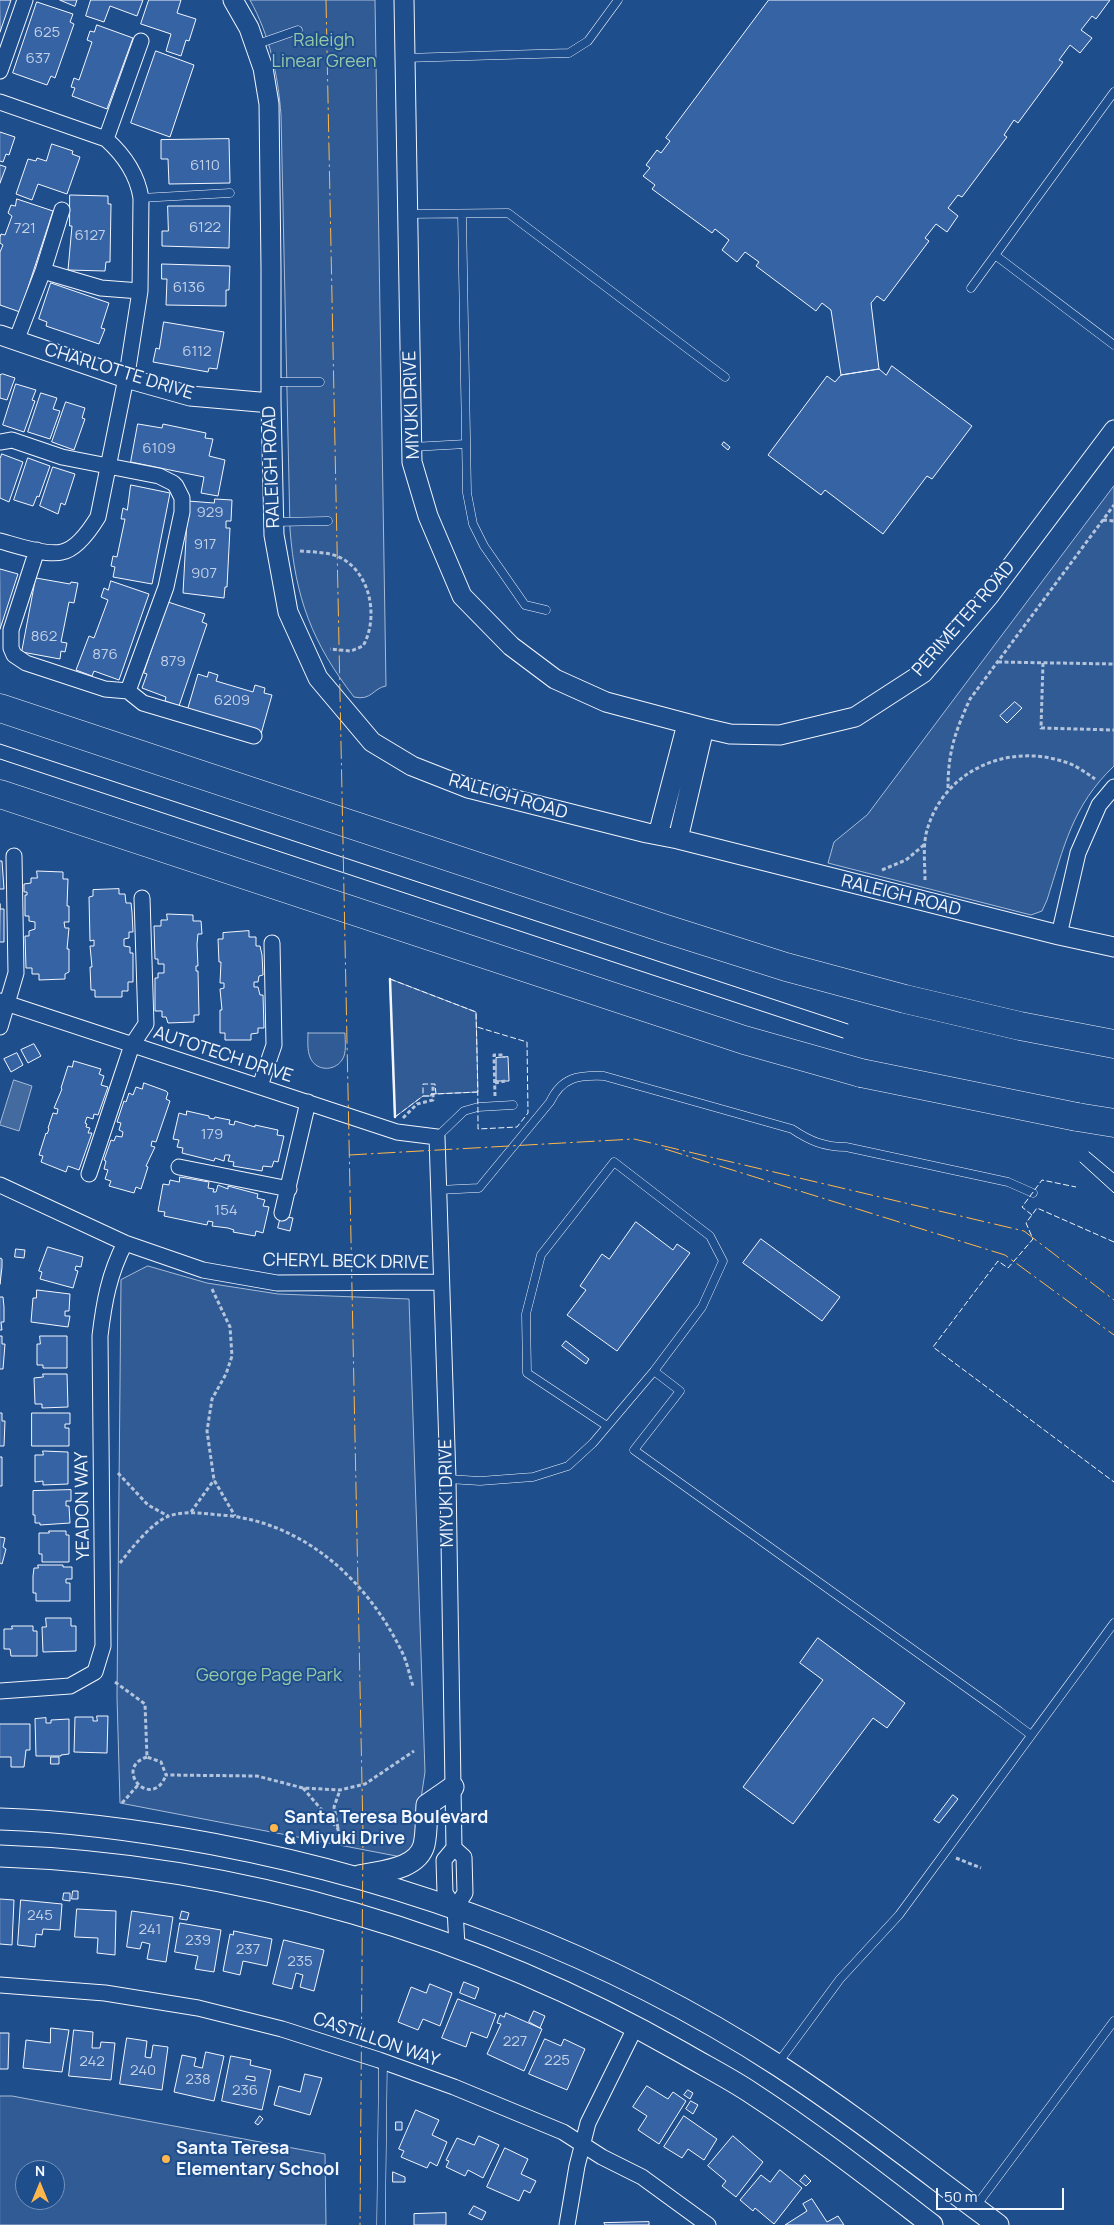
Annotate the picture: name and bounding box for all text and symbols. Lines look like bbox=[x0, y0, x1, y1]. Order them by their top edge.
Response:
house number: 625 bbox=[34, 24, 60, 42]
park label: Raleigh Linear Green bbox=[272, 30, 376, 72]
house number: 637 bbox=[25, 50, 51, 68]
house number: 6110 bbox=[190, 157, 220, 175]
house number: 6122 bbox=[189, 219, 221, 237]
house number: 721 bbox=[14, 220, 36, 238]
house number: 6127 bbox=[74, 227, 106, 245]
house number: 6136 bbox=[173, 279, 205, 297]
street label: CHARLOTTE DRIVE bbox=[42, 339, 196, 405]
house number: 6112 bbox=[182, 343, 212, 361]
street label: MIYUKI DRIVE bbox=[399, 350, 425, 460]
street label: RALEIGH ROAD bbox=[259, 405, 285, 529]
house number: 6109 bbox=[142, 440, 176, 458]
house number: 929 bbox=[196, 504, 224, 522]
house number: 917 bbox=[194, 536, 216, 554]
street label: PERIMETER ROAD bbox=[908, 557, 1020, 681]
house number: 907 bbox=[191, 565, 217, 583]
house number: 862 bbox=[31, 628, 57, 646]
house number: 876 bbox=[92, 646, 118, 664]
house number: 879 bbox=[160, 653, 186, 671]
house number: 6209 bbox=[214, 692, 250, 710]
street label: RALEIGH ROAD bbox=[446, 770, 570, 824]
street label: RALEIGH ROAD bbox=[839, 871, 963, 921]
street label: AUTOTECH DRIVE bbox=[151, 1022, 295, 1088]
house number: 179 bbox=[201, 1126, 223, 1144]
house number: 154 bbox=[214, 1202, 238, 1220]
street label: CHERYL BECK DRIVE bbox=[263, 1250, 429, 1274]
street label: MIYUKI DRIVE bbox=[435, 1439, 459, 1547]
street label: YEADON WAY bbox=[71, 1452, 95, 1560]
park label: George Page Park bbox=[196, 1665, 342, 1687]
place label: Santa Teresa Boulevard & Miyuki Drive bbox=[284, 1807, 488, 1850]
marker: Santa Teresa Boulevard & Miyuki Drive bbox=[268, 1822, 280, 1834]
house number: 245 bbox=[27, 1907, 53, 1925]
house number: 241 bbox=[139, 1921, 161, 1939]
house number: 239 bbox=[185, 1932, 211, 1950]
house number: 237 bbox=[236, 1941, 260, 1959]
house number: 235 bbox=[287, 1953, 313, 1971]
street label: CASTILLON WAY bbox=[310, 2008, 442, 2072]
house number: 227 bbox=[503, 2033, 527, 2051]
house number: 225 bbox=[544, 2052, 570, 2070]
house number: 242 bbox=[79, 2053, 105, 2071]
house number: 240 bbox=[130, 2062, 156, 2080]
house number: 238 bbox=[185, 2071, 211, 2089]
house number: 236 bbox=[232, 2082, 258, 2100]
place label: Santa Teresa Elementary School bbox=[176, 2138, 339, 2180]
marker: Santa Teresa Elementary School bbox=[160, 2153, 172, 2165]
north arrow bbox=[15, 2160, 65, 2210]
text: N bbox=[35, 2161, 45, 2180]
scale bar bbox=[939, 2178, 1066, 2210]
text: 50 m bbox=[944, 2186, 978, 2207]

